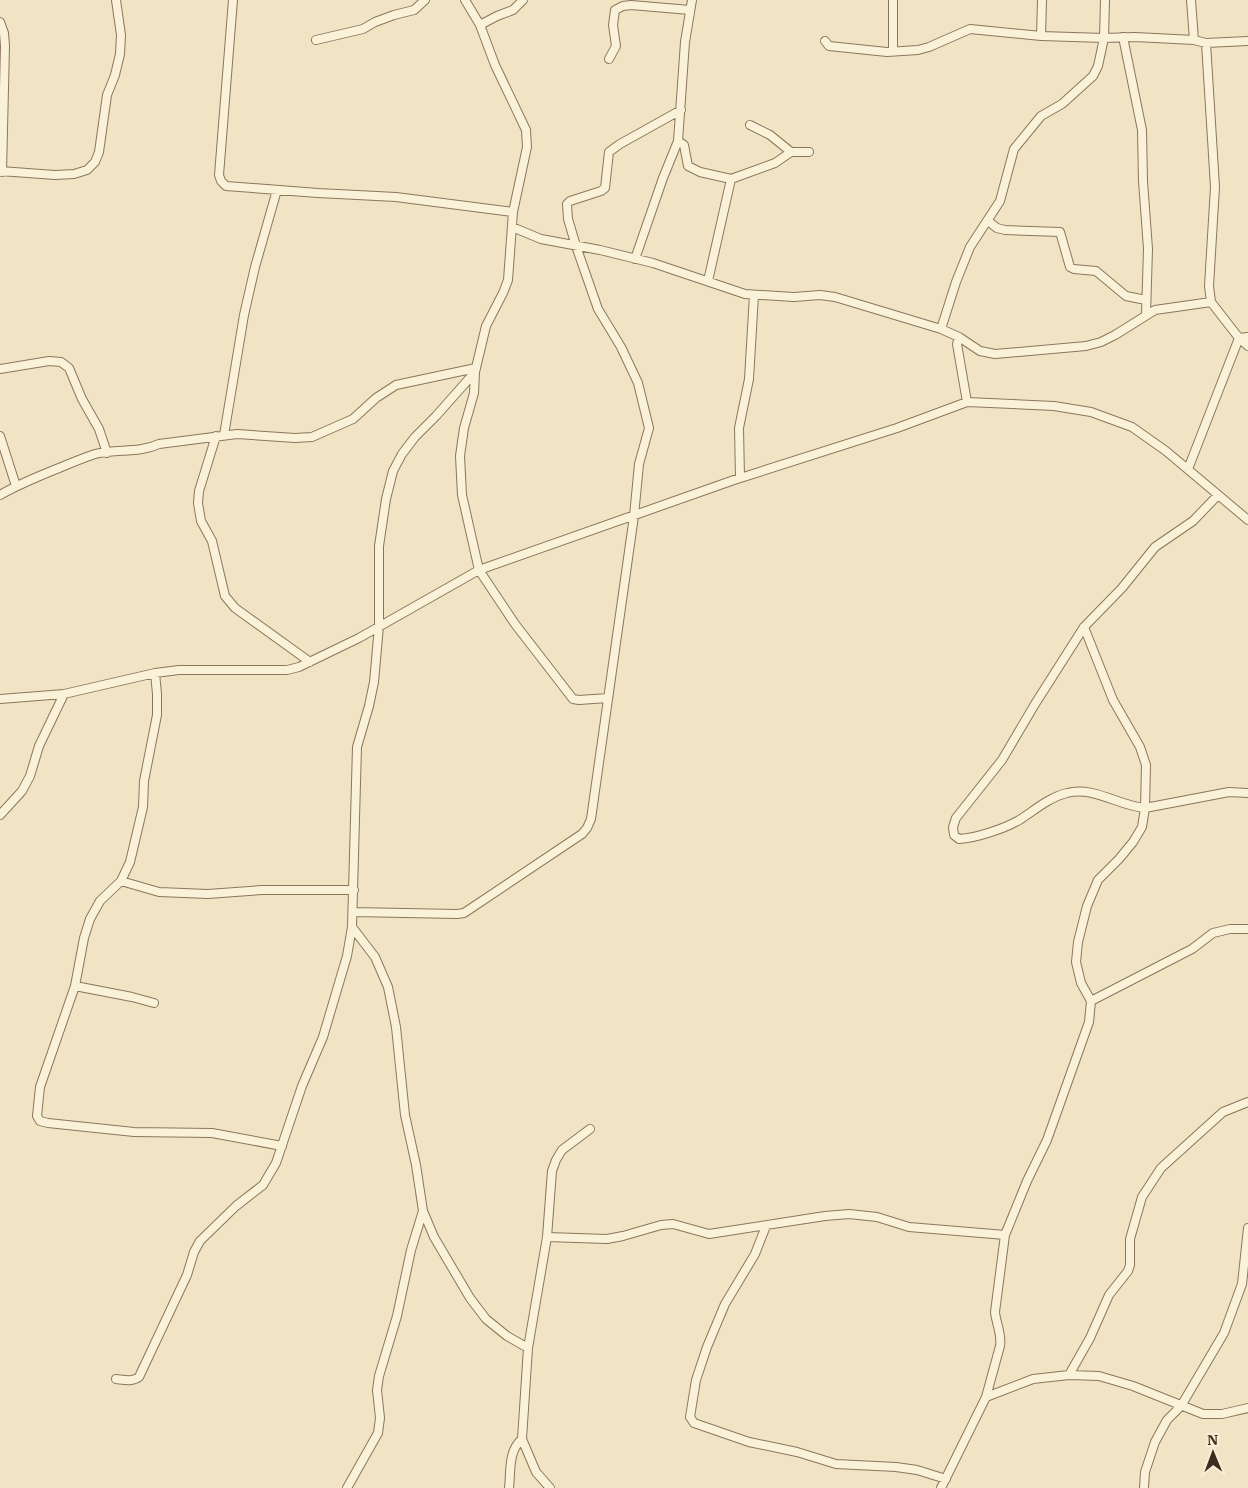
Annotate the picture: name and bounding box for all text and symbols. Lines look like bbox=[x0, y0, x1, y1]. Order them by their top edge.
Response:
north arrow bbox=[1188, 1428, 1238, 1478]
text: N bbox=[1207, 1431, 1218, 1449]

